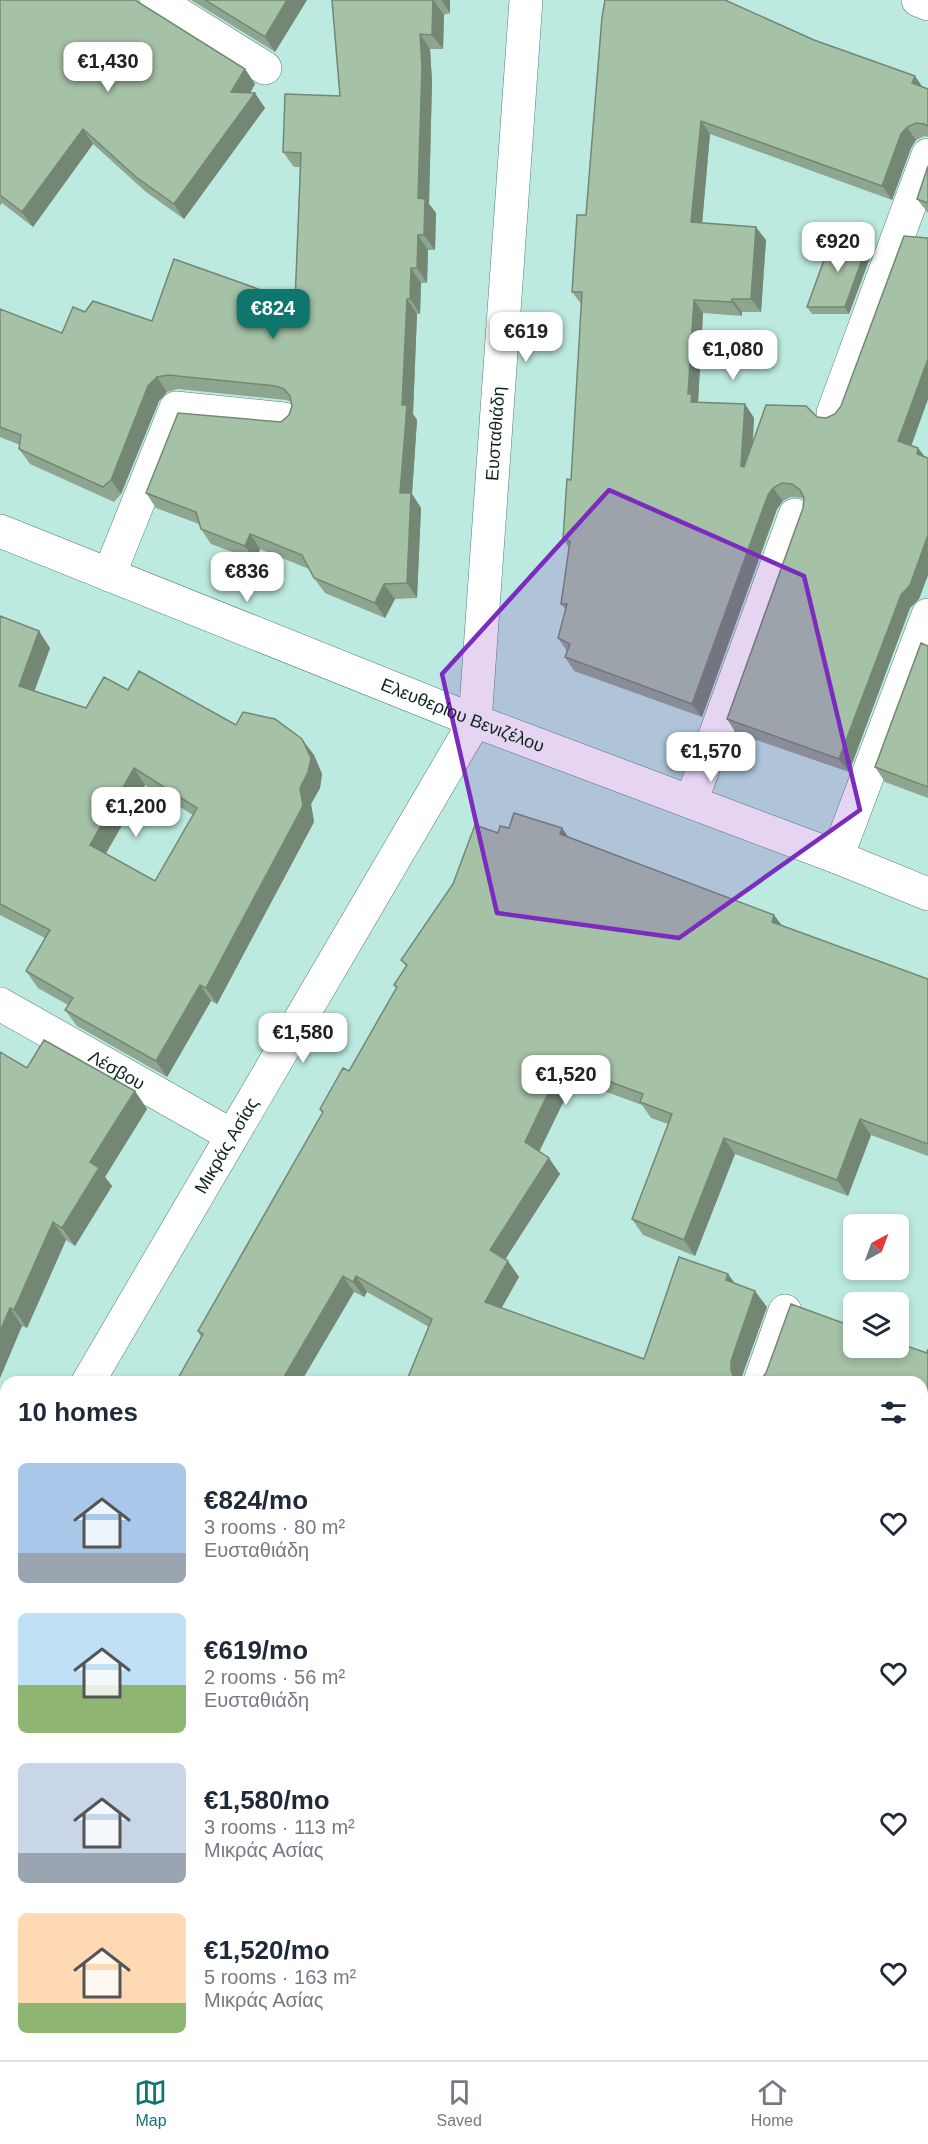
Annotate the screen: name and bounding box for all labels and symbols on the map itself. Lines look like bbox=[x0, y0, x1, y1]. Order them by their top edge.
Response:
pin: €1,430 bbox=[59, 42, 157, 93]
pin: €920 bbox=[802, 222, 874, 273]
pin: €824 bbox=[237, 289, 309, 340]
pin: €619 bbox=[490, 312, 562, 363]
pin: €1,080 bbox=[684, 330, 782, 381]
street label: Ευσταθιάδη bbox=[482, 386, 509, 482]
pin: €836 bbox=[211, 552, 283, 603]
street label: Ελευθερίου Βενιζέλου bbox=[378, 674, 547, 756]
pin: €1,570 bbox=[662, 732, 760, 783]
pin: €1,200 bbox=[87, 787, 185, 838]
pin: €1,580 bbox=[254, 1013, 352, 1064]
street label: Λέσβου bbox=[85, 1046, 148, 1094]
pin: €1,520 bbox=[517, 1055, 615, 1106]
street label: Μικράς Ασίας bbox=[191, 1094, 262, 1197]
north arrow bbox=[843, 1214, 909, 1280]

